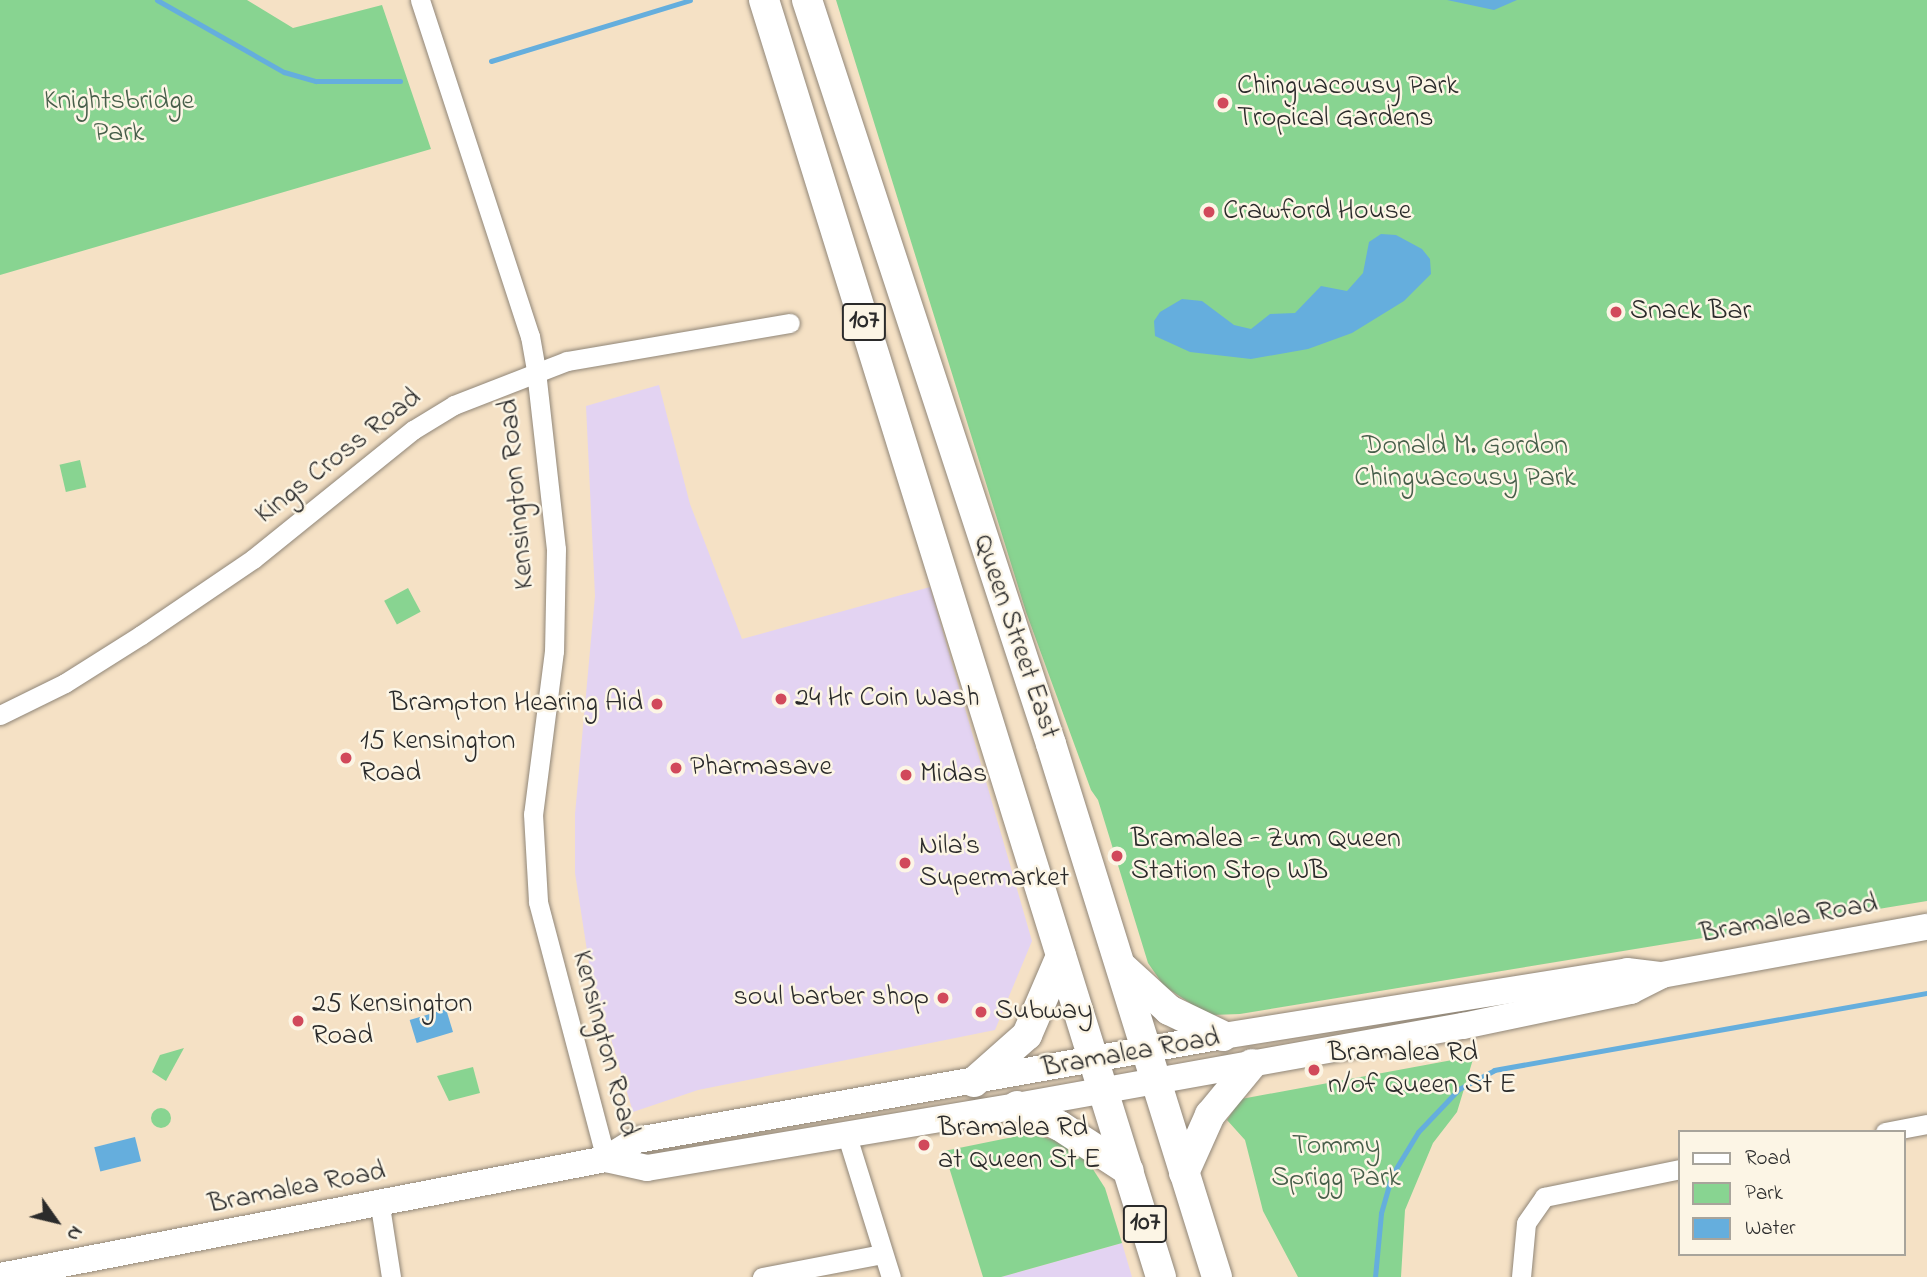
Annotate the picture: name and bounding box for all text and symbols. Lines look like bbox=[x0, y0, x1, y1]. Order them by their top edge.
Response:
place label: Chinguacousy Park Tropical Gardens bbox=[1237, 70, 1459, 136]
park label: Knightsbridge Park bbox=[44, 85, 194, 151]
marker: Chinguacousy Park Tropical Gardens bbox=[1215, 95, 1231, 111]
place label: Crawford House bbox=[1223, 195, 1411, 229]
marker: Crawford House bbox=[1201, 204, 1217, 220]
place label: Snack Bar bbox=[1630, 295, 1751, 329]
road number: 107 bbox=[841, 300, 887, 344]
marker: Snack Bar bbox=[1608, 304, 1624, 320]
street label: Kings Cross Road bbox=[249, 382, 429, 532]
street label: Kensington Road bbox=[493, 397, 543, 591]
park label: Donald M. Gordon Chinguacousy Park bbox=[1354, 430, 1576, 496]
street label: Queen Street East bbox=[964, 531, 1066, 743]
place label: 24 Hr Coin Wash bbox=[795, 682, 980, 716]
place label: Brampton Hearing Aid bbox=[390, 687, 643, 721]
marker: 24 Hr Coin Wash bbox=[773, 691, 789, 707]
marker: Brampton Hearing Aid bbox=[649, 696, 665, 712]
place label: 15 Kensington Road bbox=[360, 725, 515, 791]
marker: 15 Kensington Road bbox=[338, 750, 354, 766]
place label: Pharmasave bbox=[690, 751, 832, 785]
place label: Midas bbox=[920, 758, 987, 792]
marker: Pharmasave bbox=[668, 760, 684, 776]
marker: Midas bbox=[898, 767, 914, 783]
place label: Bramalea - Zum Queen Station Stop WB bbox=[1131, 823, 1401, 889]
place label: Nila’s Supermarket bbox=[919, 830, 1069, 896]
marker: Bramalea - Zum Queen Station Stop WB bbox=[1109, 848, 1125, 864]
marker: Nila’s Supermarket bbox=[897, 855, 913, 871]
street label: Bramalea Road bbox=[1698, 888, 1880, 952]
street label: Kensington Road bbox=[563, 947, 645, 1141]
place label: soul barber shop bbox=[734, 981, 929, 1015]
place label: 25 Kensington Road bbox=[312, 988, 472, 1054]
marker: soul barber shop bbox=[935, 990, 951, 1006]
place label: Subway bbox=[995, 995, 1093, 1029]
marker: Subway bbox=[973, 1004, 989, 1020]
marker: 25 Kensington Road bbox=[290, 1013, 306, 1029]
street label: Bramalea Road bbox=[1040, 1022, 1222, 1086]
place label: Bramalea Rd n/of Queen St E bbox=[1328, 1037, 1516, 1103]
marker: Bramalea Rd n/of Queen St E bbox=[1306, 1062, 1322, 1078]
place label: Bramalea Rd at Queen St E bbox=[938, 1112, 1101, 1178]
park label: Tommy Sprigg Park bbox=[1271, 1130, 1401, 1196]
legend bbox=[1678, 1130, 1906, 1256]
marker: Bramalea Rd at Queen St E bbox=[916, 1137, 932, 1153]
text: Road bbox=[1745, 1144, 1791, 1174]
street label: Bramalea Road bbox=[206, 1155, 388, 1223]
text: Park bbox=[1745, 1179, 1783, 1209]
north arrow bbox=[21, 1186, 91, 1256]
road number: 107 bbox=[1122, 1202, 1168, 1246]
text: Water bbox=[1745, 1214, 1796, 1244]
text: N bbox=[59, 1220, 89, 1246]

